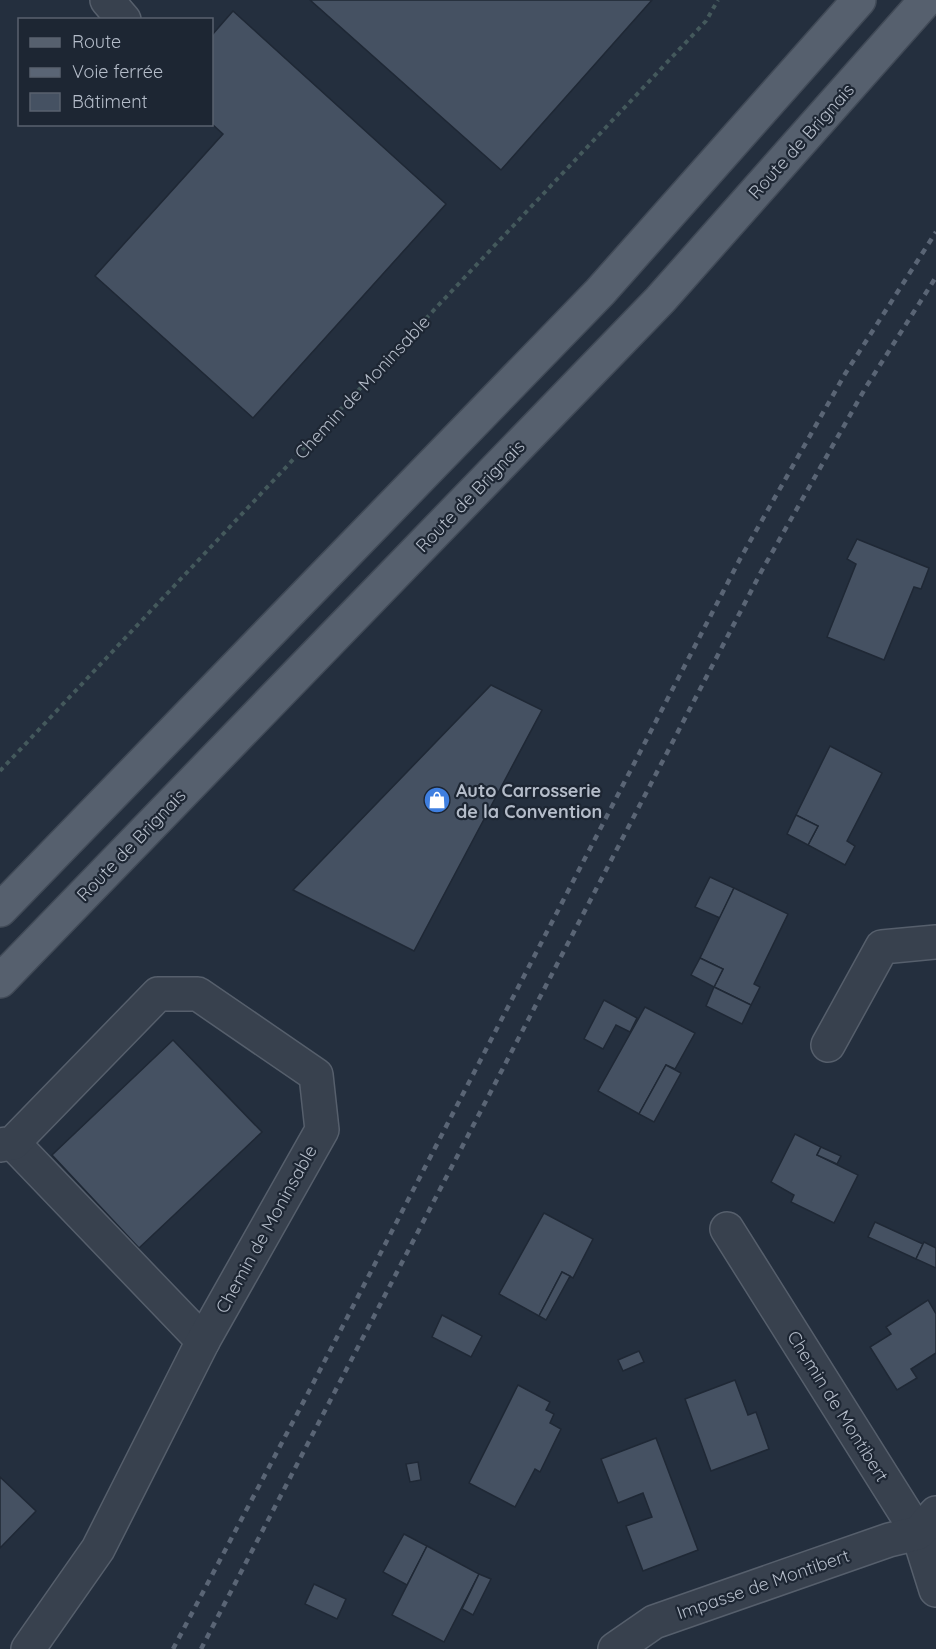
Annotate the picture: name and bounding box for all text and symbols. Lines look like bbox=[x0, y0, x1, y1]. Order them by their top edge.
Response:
legend bbox=[18, 18, 213, 126]
text: Route bbox=[72, 30, 121, 53]
text: Voie ferrée bbox=[72, 60, 163, 83]
street label: Route de Brignais bbox=[743, 78, 859, 204]
text: Bâtiment bbox=[72, 90, 148, 113]
street label: Chemin de Moninsable bbox=[289, 310, 435, 464]
street label: Route de Brignais bbox=[410, 435, 530, 557]
place label: Auto Carrosserie de la Convention bbox=[456, 779, 602, 823]
street label: Route de Brignais bbox=[71, 784, 191, 906]
shop icon: Auto Carrosserie de la Convention bbox=[422, 785, 452, 815]
street label: Chemin de Moninsable bbox=[210, 1141, 322, 1317]
street label: Chemin de Montibert bbox=[782, 1326, 894, 1486]
street label: Impasse de Montibert bbox=[674, 1544, 852, 1624]

